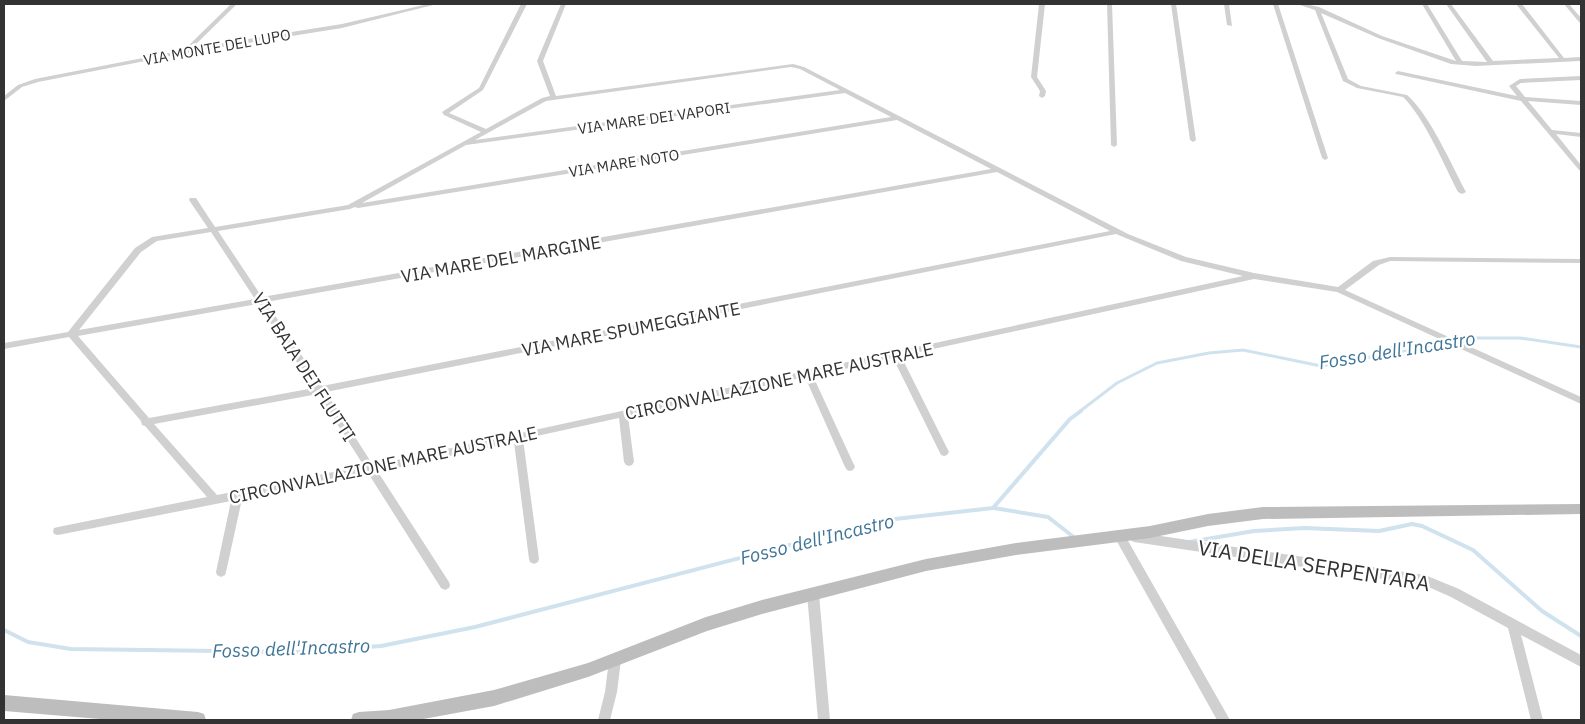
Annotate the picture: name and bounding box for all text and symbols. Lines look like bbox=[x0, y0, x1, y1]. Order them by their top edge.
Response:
street label: VIA MONTE DEL LUPO bbox=[142, 25, 292, 69]
street label: VIA MARE DEI VAPORI bbox=[577, 98, 731, 138]
street label: VIA MARE NOTO bbox=[567, 145, 681, 181]
street label: VIA MARE DEL MARGINE bbox=[399, 230, 603, 288]
street label: VIA BAIA DEI FLUTTI bbox=[247, 288, 361, 446]
street label: VIA MARE SPUMEGGIANTE bbox=[520, 297, 742, 361]
water label: Fosso dell'Incastro bbox=[1317, 326, 1477, 374]
street label: CIRCONVALLAZIONE MARE AUSTRALE bbox=[623, 337, 935, 425]
street label: CIRCONVALLAZIONE MARE AUSTRALE bbox=[227, 421, 539, 509]
water label: Fosso dell'Incastro bbox=[737, 508, 897, 570]
street label: VIA DELLA SERPENTARA bbox=[1196, 533, 1432, 597]
water label: Fosso dell'Incastro bbox=[211, 633, 371, 663]

